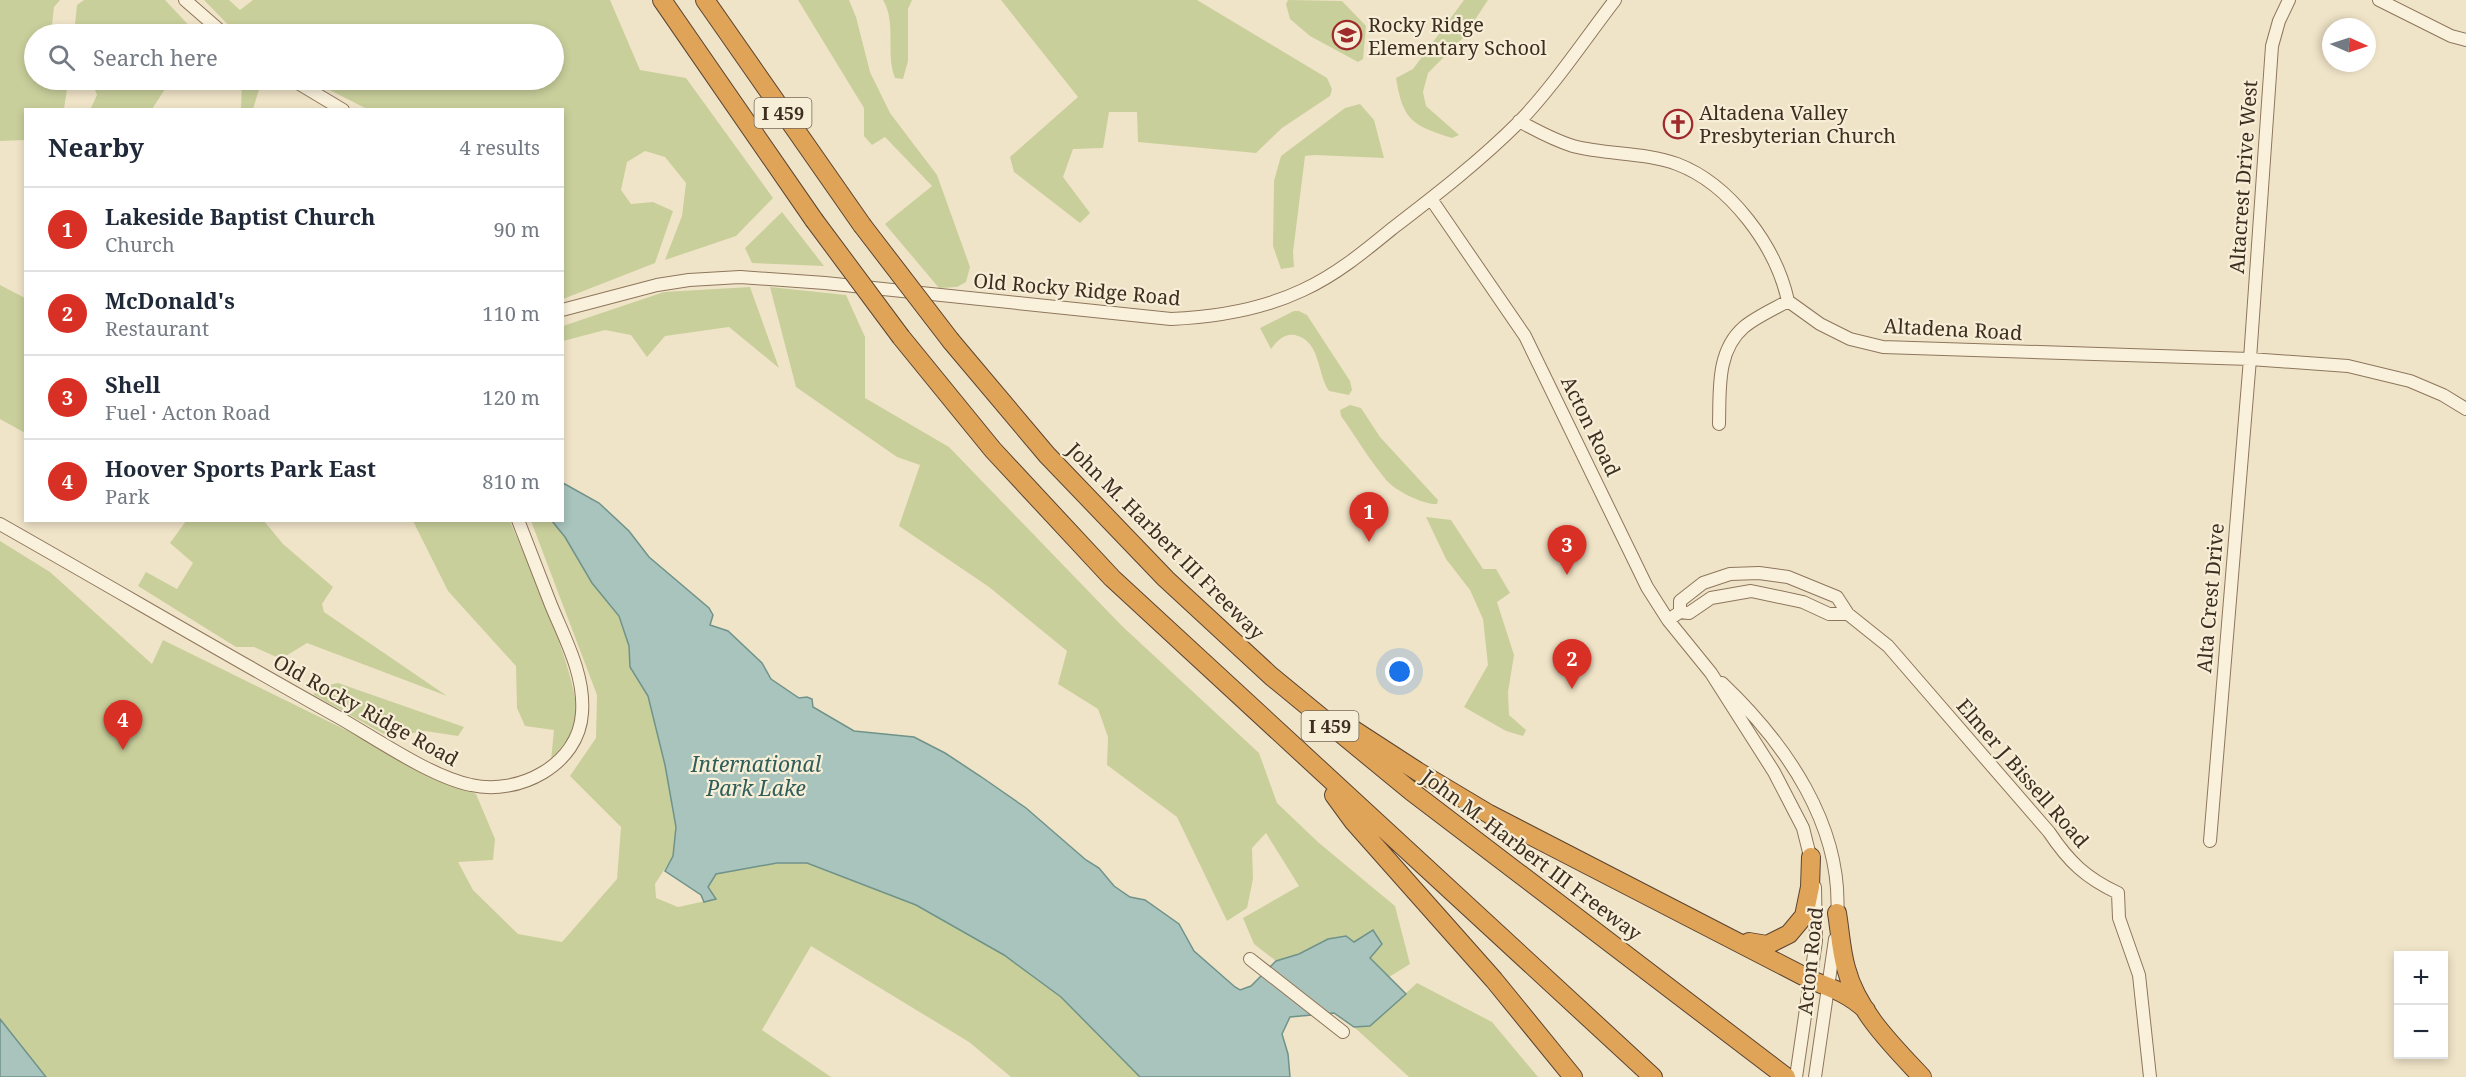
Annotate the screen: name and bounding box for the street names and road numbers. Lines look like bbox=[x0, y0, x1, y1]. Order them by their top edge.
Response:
street label: Altacrest Drive West bbox=[2223, 79, 2263, 275]
road number: I 459 bbox=[754, 98, 812, 128]
street label: Old Rocky Ridge Road bbox=[972, 266, 1182, 312]
street label: Altadena Road bbox=[1883, 312, 2023, 346]
street label: Acton Road bbox=[1555, 371, 1627, 481]
street label: John M. Harbert III Freeway bbox=[1061, 436, 1271, 646]
street label: Alta Crest Drive bbox=[2190, 522, 2230, 674]
street label: Old Rocky Ridge Road bbox=[269, 648, 463, 772]
street label: Elmer J Bissell Road bbox=[1951, 693, 2095, 853]
road number: I 459 bbox=[1302, 711, 1358, 741]
street label: John M. Harbert III Freeway bbox=[1416, 763, 1648, 947]
street label: Acton Road bbox=[1791, 906, 1829, 1016]

